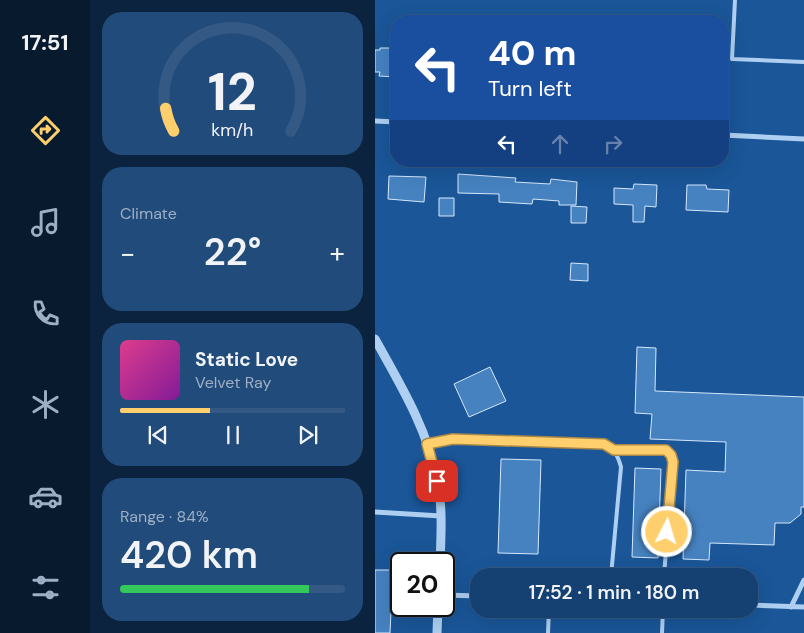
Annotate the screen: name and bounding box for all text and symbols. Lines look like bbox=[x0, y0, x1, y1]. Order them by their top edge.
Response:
text: 17:51 bbox=[21, 28, 69, 57]
text: 40 m bbox=[488, 30, 577, 76]
icon: left bbox=[405, 35, 470, 100]
text: 12 bbox=[208, 58, 257, 126]
text: Turn left bbox=[488, 74, 572, 103]
icon: directions bbox=[28, 113, 63, 148]
text: km/h bbox=[211, 118, 254, 142]
icon: left bbox=[493, 130, 521, 158]
icon: ahead bbox=[546, 130, 574, 158]
icon: right bbox=[599, 130, 627, 158]
text: Climate bbox=[120, 203, 177, 224]
icon: music bbox=[28, 205, 63, 240]
text: 22° bbox=[204, 227, 261, 277]
text: − bbox=[120, 235, 135, 272]
text: + bbox=[330, 235, 345, 272]
icon: phone bbox=[28, 296, 63, 331]
text: Static Love bbox=[195, 347, 298, 372]
text: Velvet Ray bbox=[195, 372, 271, 393]
icon: climate bbox=[28, 387, 63, 422]
icon: previous bbox=[144, 421, 172, 449]
icon: pause bbox=[219, 421, 247, 449]
icon: next bbox=[294, 421, 322, 449]
pin bbox=[416, 460, 458, 502]
icon: arrive bbox=[423, 467, 451, 495]
icon: car bbox=[28, 479, 63, 514]
position arrow bbox=[640, 505, 692, 557]
text: Range · 84% bbox=[120, 506, 209, 527]
text: 420 km bbox=[120, 530, 258, 580]
speed limit sign: 20 bbox=[390, 552, 455, 617]
icon: filters bbox=[28, 570, 63, 605]
text: 17:52 · 1 min · 180 m bbox=[529, 580, 699, 605]

